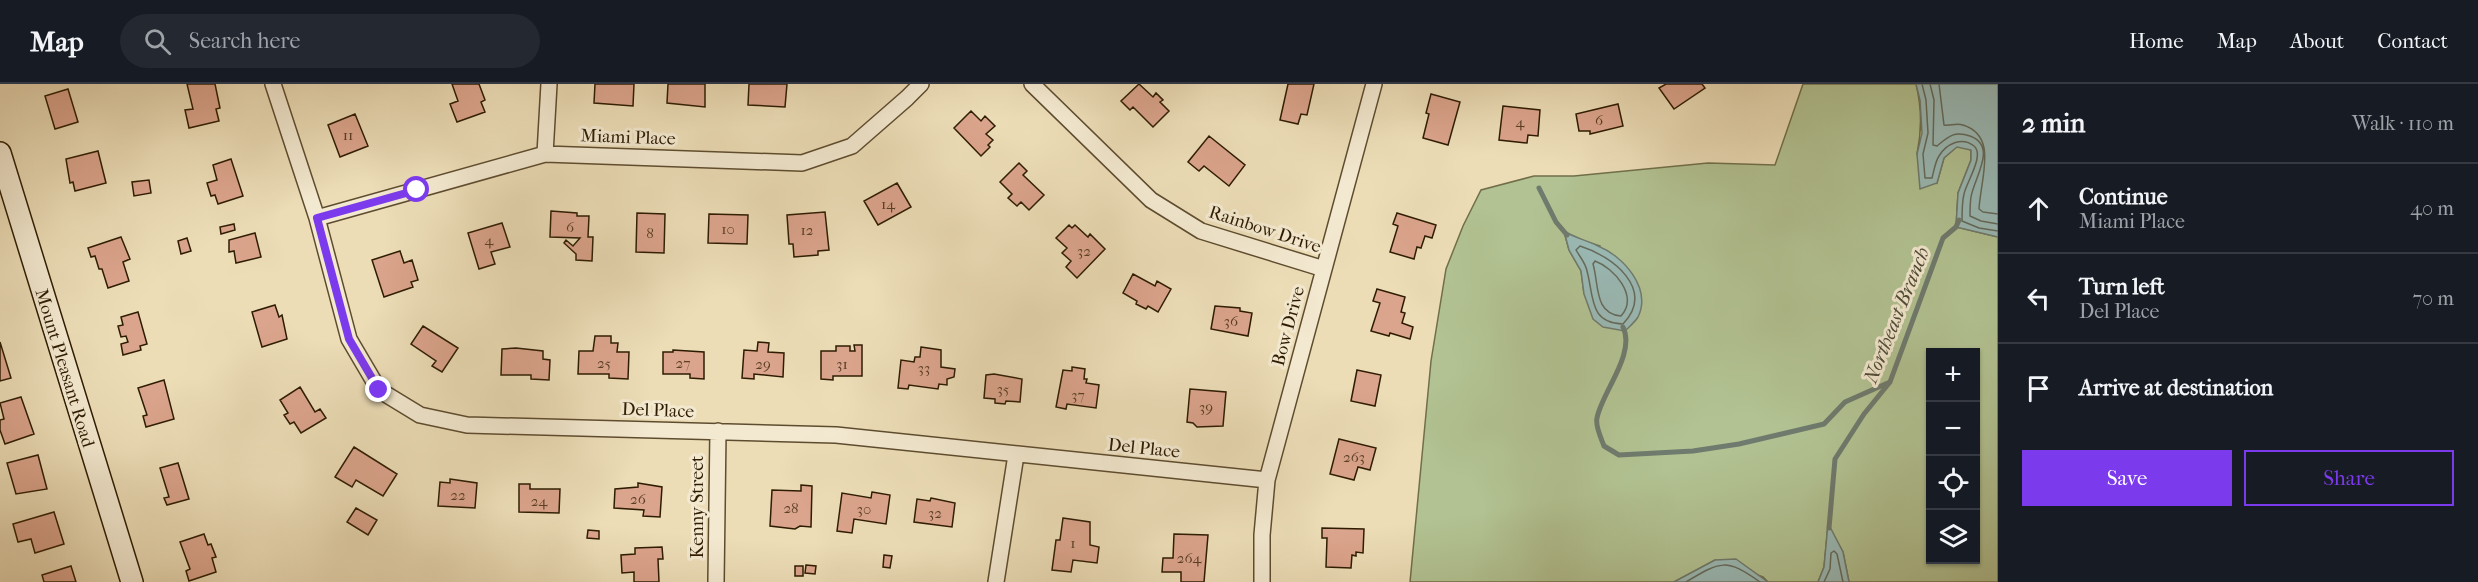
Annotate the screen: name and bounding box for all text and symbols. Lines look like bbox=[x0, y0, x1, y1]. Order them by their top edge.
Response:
search box bbox=[120, 14, 540, 68]
text: Map bbox=[30, 25, 84, 58]
icon: search bbox=[141, 25, 174, 58]
text: Search here bbox=[189, 28, 300, 54]
text: Home bbox=[2129, 29, 2184, 53]
text: Map bbox=[2217, 29, 2257, 53]
text: About bbox=[2290, 29, 2344, 53]
text: Contact bbox=[2377, 29, 2448, 53]
text: 2 min bbox=[2022, 108, 2085, 139]
house number: 6 bbox=[1595, 111, 1604, 129]
text: Walk · 110 m bbox=[2352, 112, 2454, 135]
house number: 4 bbox=[1516, 113, 1526, 131]
street label: Miami Place bbox=[580, 125, 676, 150]
house number: 11 bbox=[343, 126, 353, 144]
route start bbox=[403, 176, 429, 202]
text: Continue bbox=[2079, 184, 2168, 210]
icon: ahead bbox=[2022, 192, 2055, 225]
house number: 14 bbox=[881, 195, 896, 213]
text: 40 m bbox=[2410, 197, 2454, 220]
street label: Rainbow Drive bbox=[1206, 201, 1324, 258]
text: Miami Place bbox=[2079, 210, 2185, 233]
house number: 6 bbox=[566, 218, 575, 236]
house number: 10 bbox=[721, 220, 735, 238]
house number: 12 bbox=[800, 221, 814, 239]
house number: 8 bbox=[646, 224, 654, 242]
house number: 4 bbox=[485, 231, 495, 249]
house number: 32 bbox=[1077, 242, 1091, 260]
water label: Northeast Branch bbox=[1858, 244, 1934, 387]
text: Turn left bbox=[2079, 274, 2165, 300]
icon: left bbox=[2022, 282, 2055, 315]
street label: Bow Drive bbox=[1268, 284, 1309, 368]
street label: Mount Pleasant Road bbox=[30, 286, 99, 450]
text: 70 m bbox=[2412, 287, 2454, 310]
text: Del Place bbox=[2079, 300, 2159, 323]
house number: 36 bbox=[1224, 312, 1239, 330]
map controls bbox=[1926, 348, 1980, 564]
button: + bbox=[1926, 348, 1980, 402]
house number: 25 bbox=[597, 354, 611, 372]
house number: 27 bbox=[676, 354, 690, 372]
house number: 29 bbox=[755, 355, 771, 373]
house number: 31 bbox=[836, 355, 848, 373]
house number: 33 bbox=[918, 359, 930, 377]
icon: arrive bbox=[2022, 372, 2055, 405]
text: Arrive at destination bbox=[2079, 375, 2273, 401]
route end bbox=[365, 376, 391, 402]
house number: 35 bbox=[997, 380, 1009, 398]
house number: 37 bbox=[1071, 386, 1085, 404]
house number: 39 bbox=[1199, 398, 1213, 416]
street label: Del Place bbox=[621, 399, 695, 422]
button: − bbox=[1926, 402, 1980, 456]
street label: Del Place bbox=[1107, 434, 1181, 463]
house number: 263 bbox=[1343, 448, 1365, 466]
button: Save bbox=[2022, 450, 2232, 506]
button: Share bbox=[2244, 450, 2454, 506]
street label: Kenny Street bbox=[687, 455, 708, 558]
button: locate bbox=[1926, 456, 1980, 510]
house number: 22 bbox=[450, 486, 466, 504]
house number: 26 bbox=[630, 490, 647, 508]
house number: 24 bbox=[531, 492, 548, 510]
house number: 28 bbox=[783, 499, 799, 517]
house number: 30 bbox=[857, 500, 871, 518]
house number: 32 bbox=[928, 504, 942, 522]
button: layers bbox=[1926, 510, 1980, 564]
house number: 1 bbox=[1070, 534, 1076, 552]
house number: 264 bbox=[1177, 549, 1202, 567]

